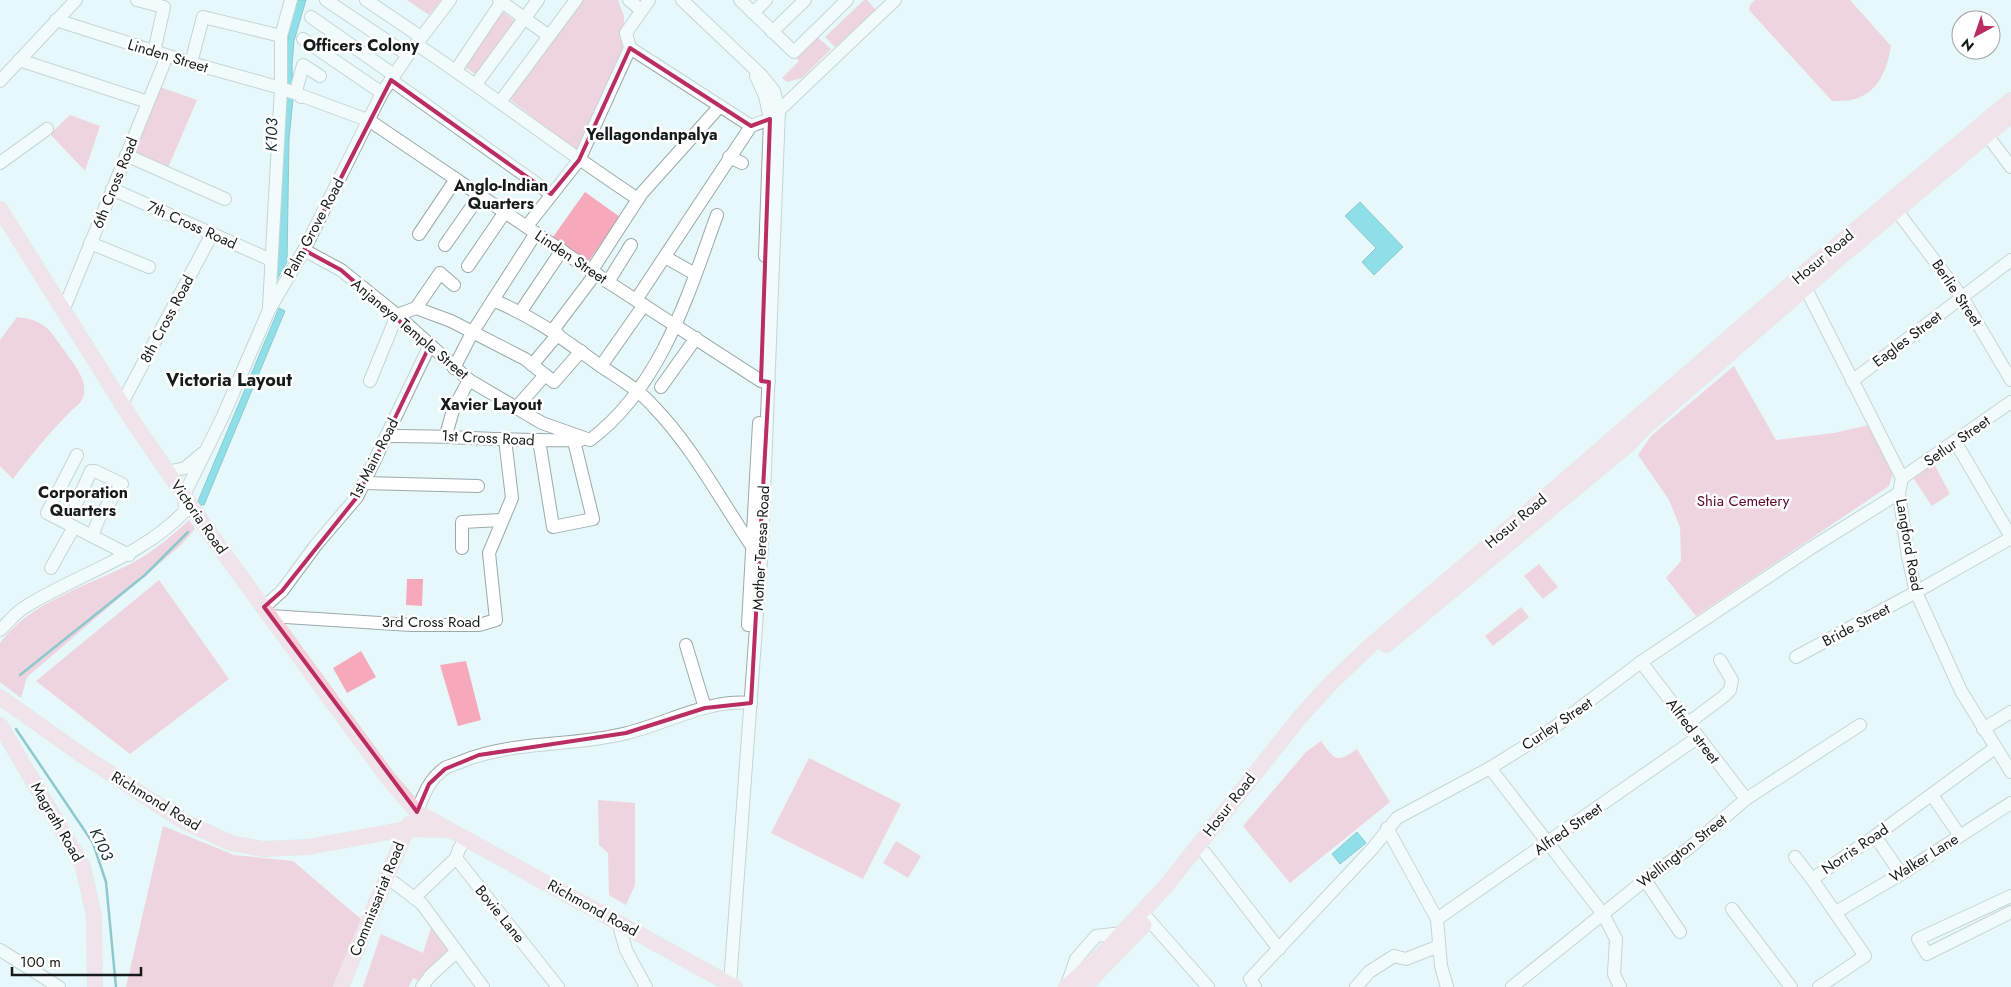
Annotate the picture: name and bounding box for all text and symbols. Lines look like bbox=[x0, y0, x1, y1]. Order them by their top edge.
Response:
north arrow bbox=[1951, 10, 2001, 60]
street label: Linden Street bbox=[125, 33, 211, 79]
district label: Officers Colony bbox=[303, 34, 420, 57]
text: N bbox=[1957, 34, 1978, 56]
water label: K103 bbox=[260, 118, 283, 152]
district label: Yellagondanpalya bbox=[585, 123, 718, 146]
street label: 6th Cross Road bbox=[87, 134, 143, 232]
street label: Palm Grove Road bbox=[278, 174, 350, 282]
district label: Anglo-Indian Quarters bbox=[453, 174, 548, 215]
street label: 7th Cross Road bbox=[144, 195, 240, 255]
street label: Linden Street bbox=[530, 225, 612, 290]
street label: Hosur Road bbox=[1787, 225, 1859, 289]
street label: Berlie Street bbox=[1926, 255, 1988, 331]
street label: 8th Cross Road bbox=[135, 271, 199, 367]
street label: Anjaneya Temple Street bbox=[346, 273, 474, 385]
street label: Eagles Street bbox=[1868, 305, 1946, 372]
district label: Victoria Layout bbox=[165, 367, 292, 393]
district label: Xavier Layout bbox=[440, 393, 543, 416]
street label: Setlur Street bbox=[1919, 410, 1995, 472]
street label: 1st Main Road bbox=[344, 414, 404, 504]
street label: 1st Cross Road bbox=[441, 425, 535, 451]
street label: Victoria Road bbox=[165, 476, 233, 558]
district label: Corporation Quarters bbox=[38, 481, 128, 522]
street label: Mother Teresa Road bbox=[747, 485, 775, 611]
street label: Hosur Road bbox=[1480, 489, 1552, 553]
park label: Shia Cemetery bbox=[1697, 490, 1790, 512]
street label: Langford Road bbox=[1890, 497, 1928, 593]
street label: Bride Street bbox=[1818, 598, 1894, 652]
street label: 3rd Cross Road bbox=[382, 611, 480, 633]
street label: Curley Street bbox=[1517, 692, 1597, 756]
street label: Alfred street bbox=[1661, 694, 1725, 769]
street label: Richmond Road bbox=[107, 766, 205, 836]
street label: Hosur Road bbox=[1197, 769, 1261, 841]
street label: Magrath Road bbox=[25, 778, 89, 866]
street label: Alfred Street bbox=[1529, 797, 1607, 861]
street label: Wellington Street bbox=[1632, 809, 1732, 893]
street label: Norris Road bbox=[1817, 818, 1893, 880]
water label: K103 bbox=[84, 824, 119, 865]
street label: Walker Lane bbox=[1885, 828, 1963, 888]
street label: Commissariat Road bbox=[344, 838, 410, 960]
street label: Richmond Road bbox=[544, 874, 642, 942]
street label: Bovie Lane bbox=[470, 880, 530, 948]
scale bar bbox=[12, 944, 141, 976]
text: 100 m bbox=[20, 951, 61, 973]

